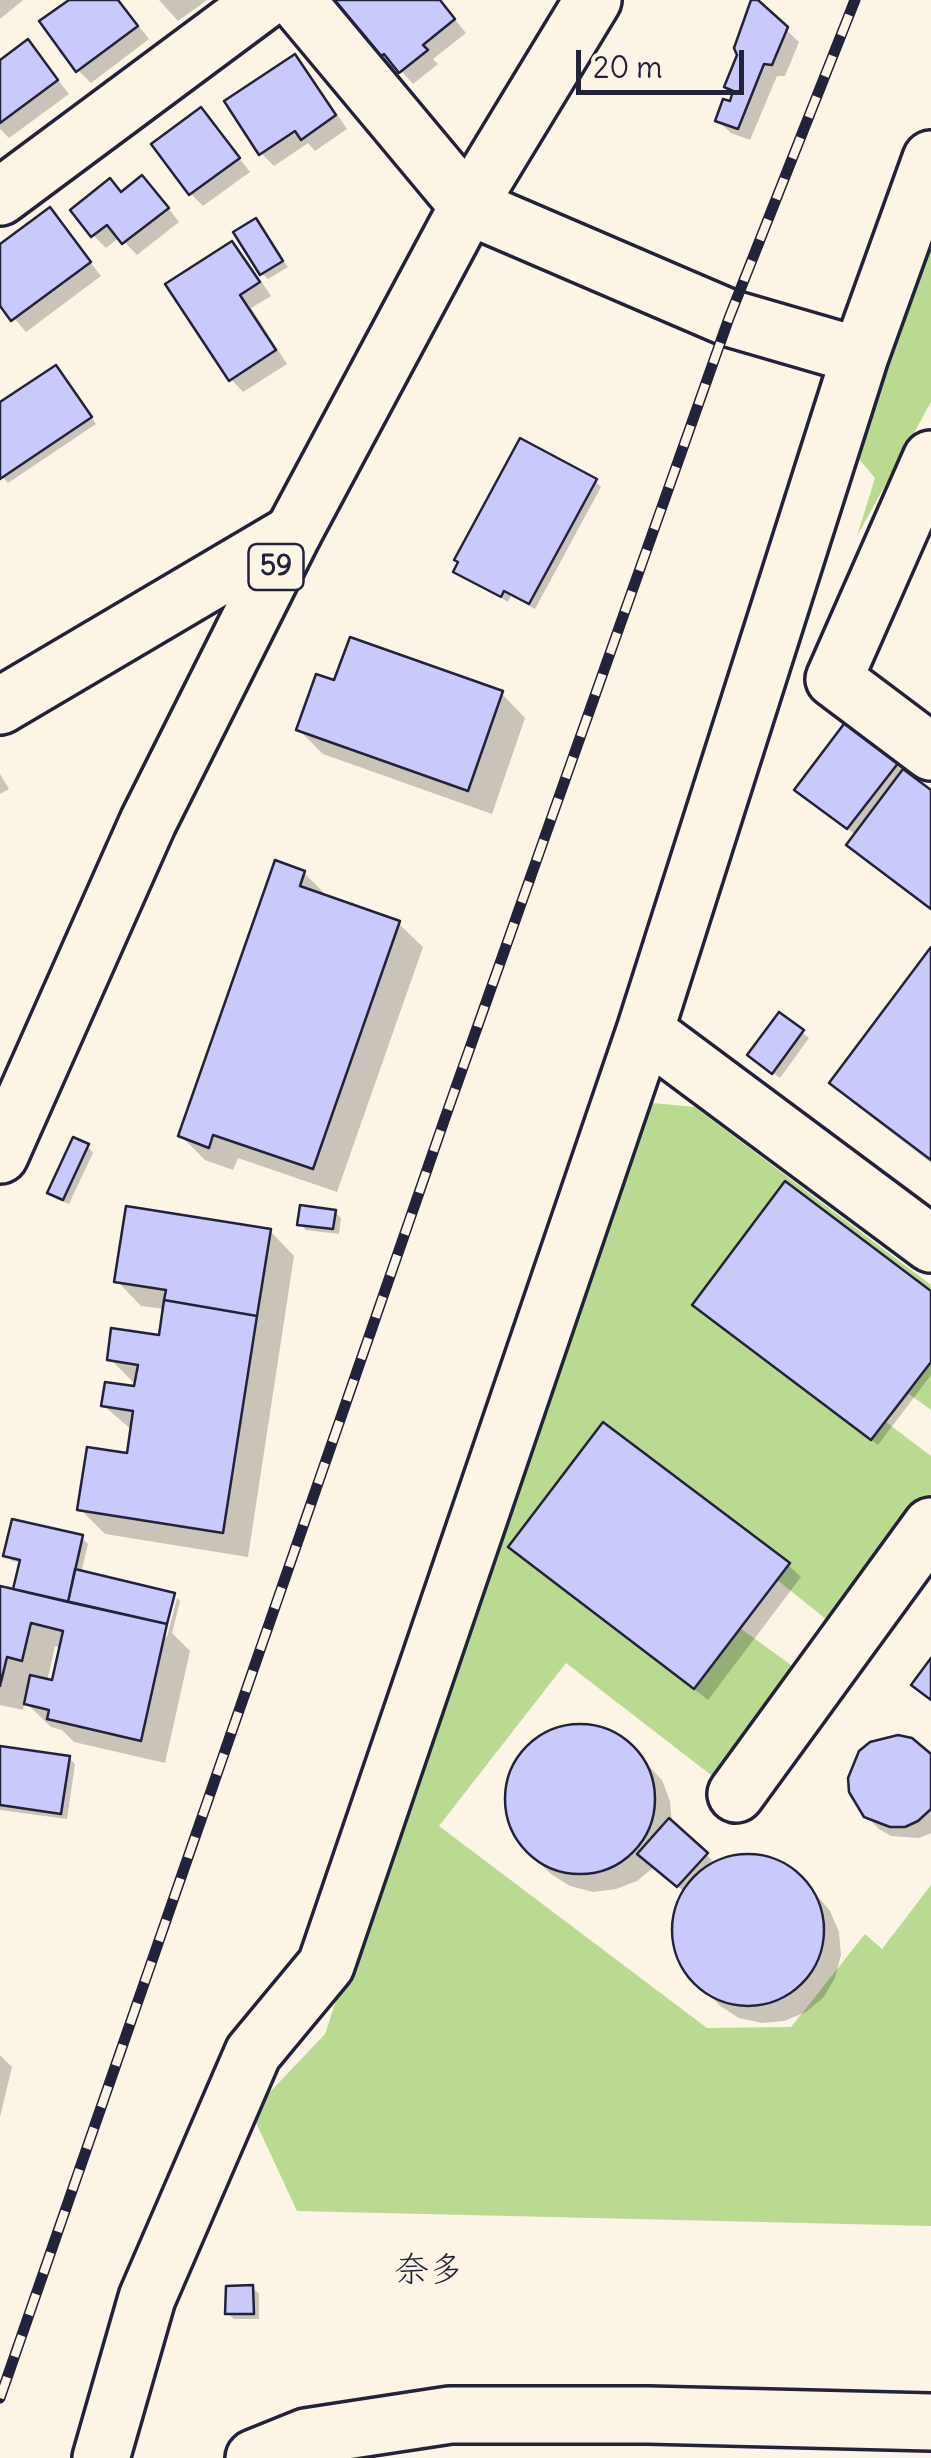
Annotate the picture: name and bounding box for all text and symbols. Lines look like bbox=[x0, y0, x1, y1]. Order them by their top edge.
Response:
scale bar bbox=[581, 30, 748, 92]
text: 20 m bbox=[593, 48, 663, 86]
road number: 59 bbox=[248, 544, 304, 590]
district label: 奈多 bbox=[394, 2250, 464, 2292]

